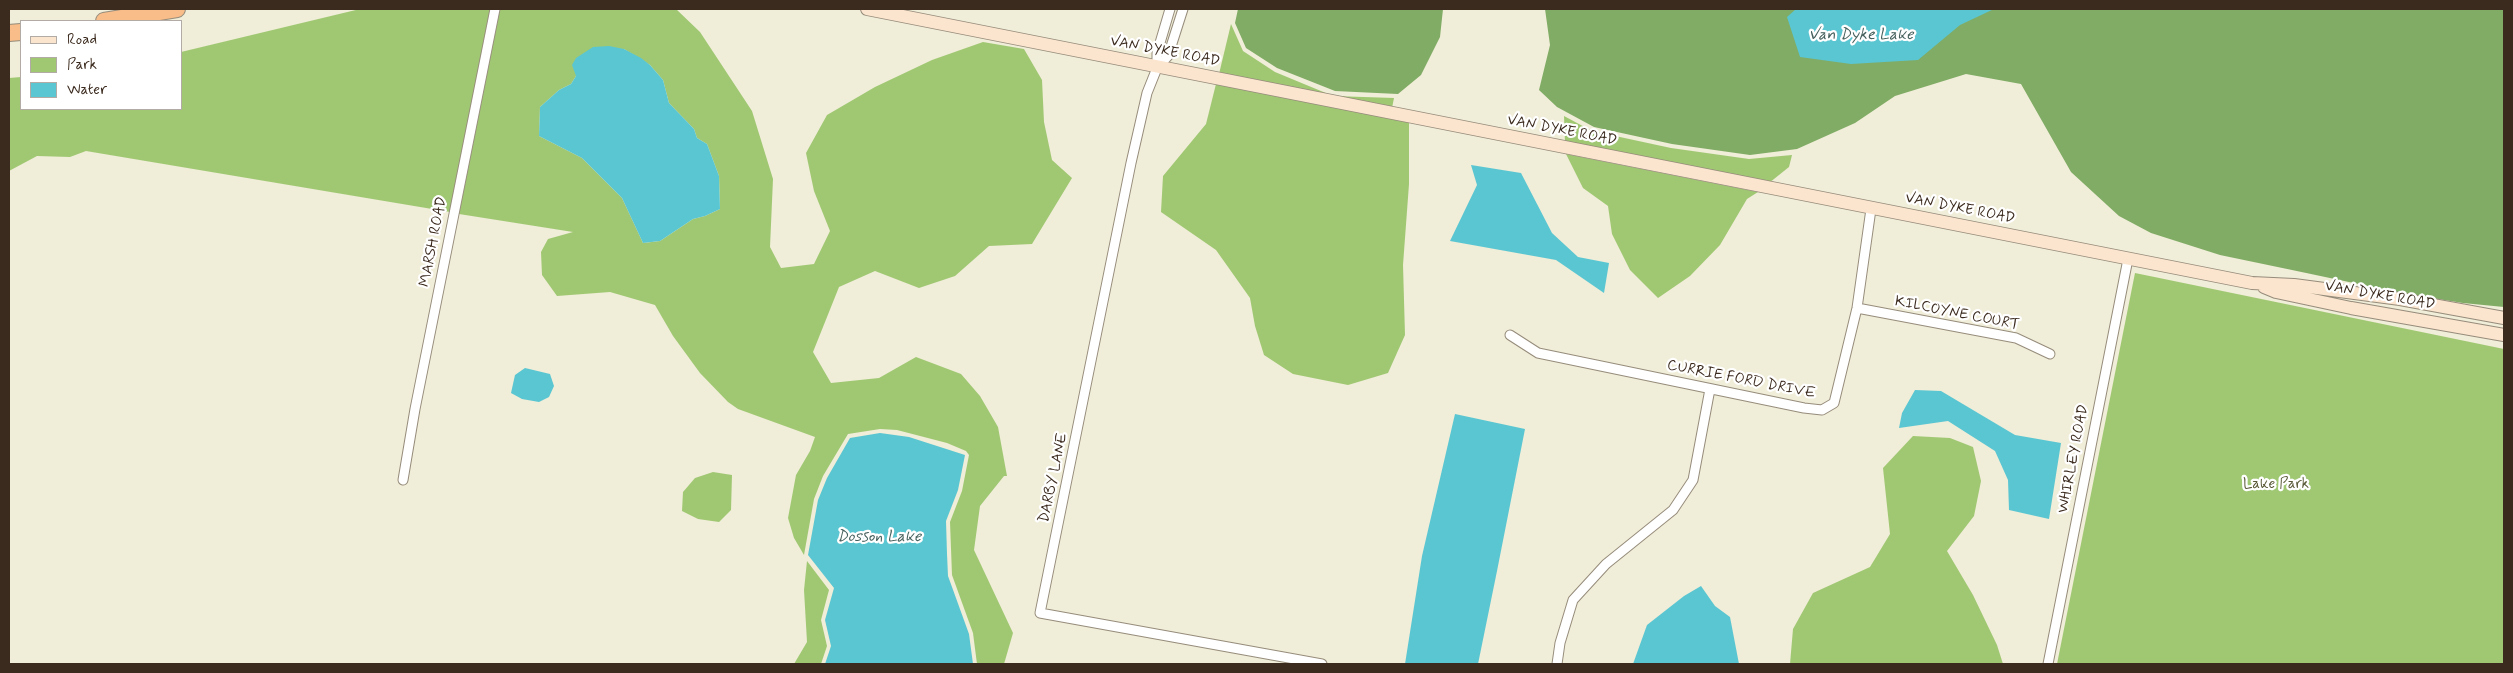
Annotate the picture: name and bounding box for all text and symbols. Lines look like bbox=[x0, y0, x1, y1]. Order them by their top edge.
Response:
legend bbox=[20, 20, 182, 110]
water label: Van Dyke Lake bbox=[1809, 26, 1913, 46]
text: Road bbox=[67, 30, 97, 50]
street label: VAN DYKE ROAD bbox=[1109, 33, 1221, 71]
text: Park bbox=[67, 55, 97, 75]
text: Water bbox=[67, 80, 107, 100]
street label: VAN DYKE ROAD bbox=[1506, 112, 1618, 150]
street label: VAN DYKE ROAD bbox=[1904, 190, 2016, 228]
street label: MARSH ROAD bbox=[416, 195, 452, 289]
street label: VAN DYKE ROAD bbox=[2324, 277, 2436, 315]
street label: KILCOYNE COURT bbox=[1893, 293, 2021, 335]
street label: CURRIE FORD DRIVE bbox=[1665, 357, 1817, 403]
street label: WHIRLEY ROAD bbox=[2055, 403, 2093, 515]
street label: DARBY LANE bbox=[1036, 432, 1072, 524]
park label: Lake Park bbox=[2243, 476, 2309, 494]
water label: Dosson Lake bbox=[837, 528, 921, 548]

